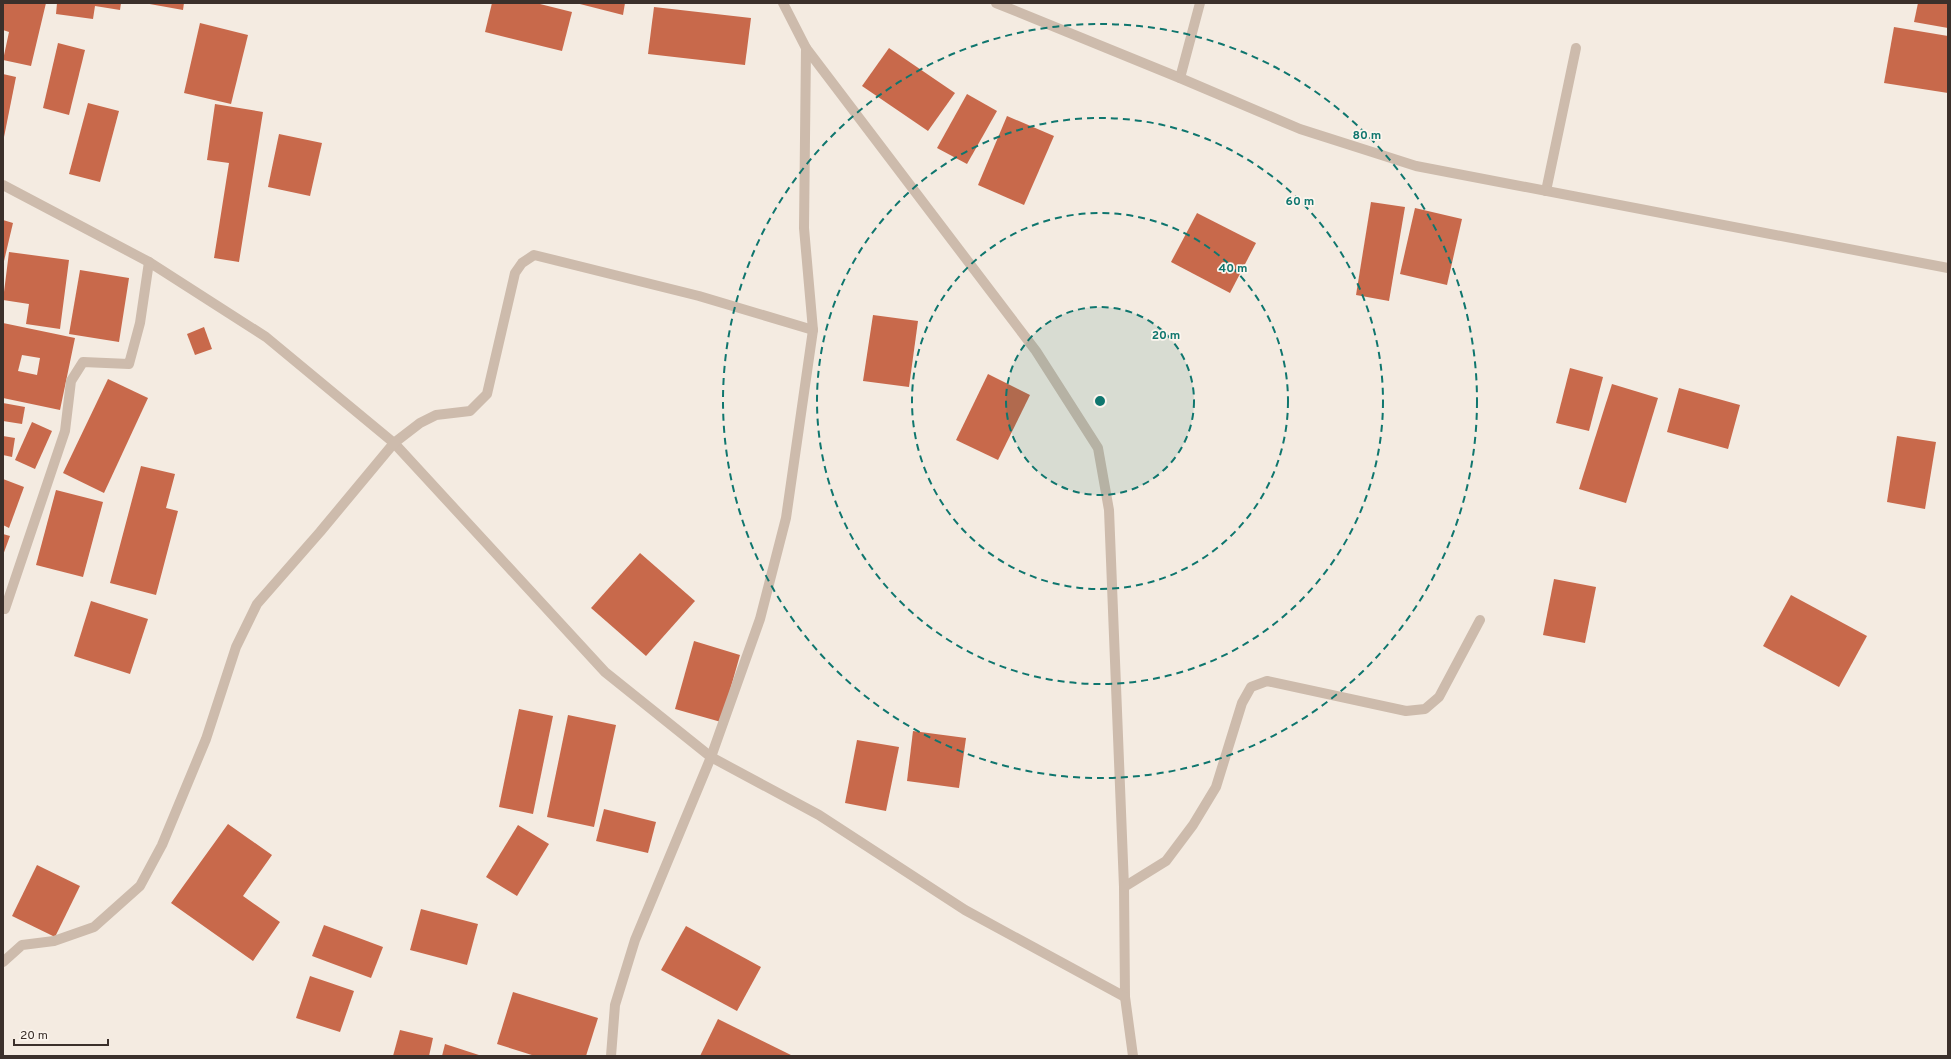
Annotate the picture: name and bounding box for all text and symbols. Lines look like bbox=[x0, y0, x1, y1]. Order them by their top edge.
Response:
text: 80 m bbox=[1353, 128, 1381, 144]
text: 60 m bbox=[1286, 194, 1314, 210]
text: 40 m bbox=[1218, 261, 1248, 277]
text: 20 m bbox=[1152, 328, 1180, 344]
centre of rings bbox=[1093, 394, 1107, 408]
scale bar bbox=[14, 1021, 108, 1047]
text: 20 m bbox=[20, 1028, 48, 1044]

